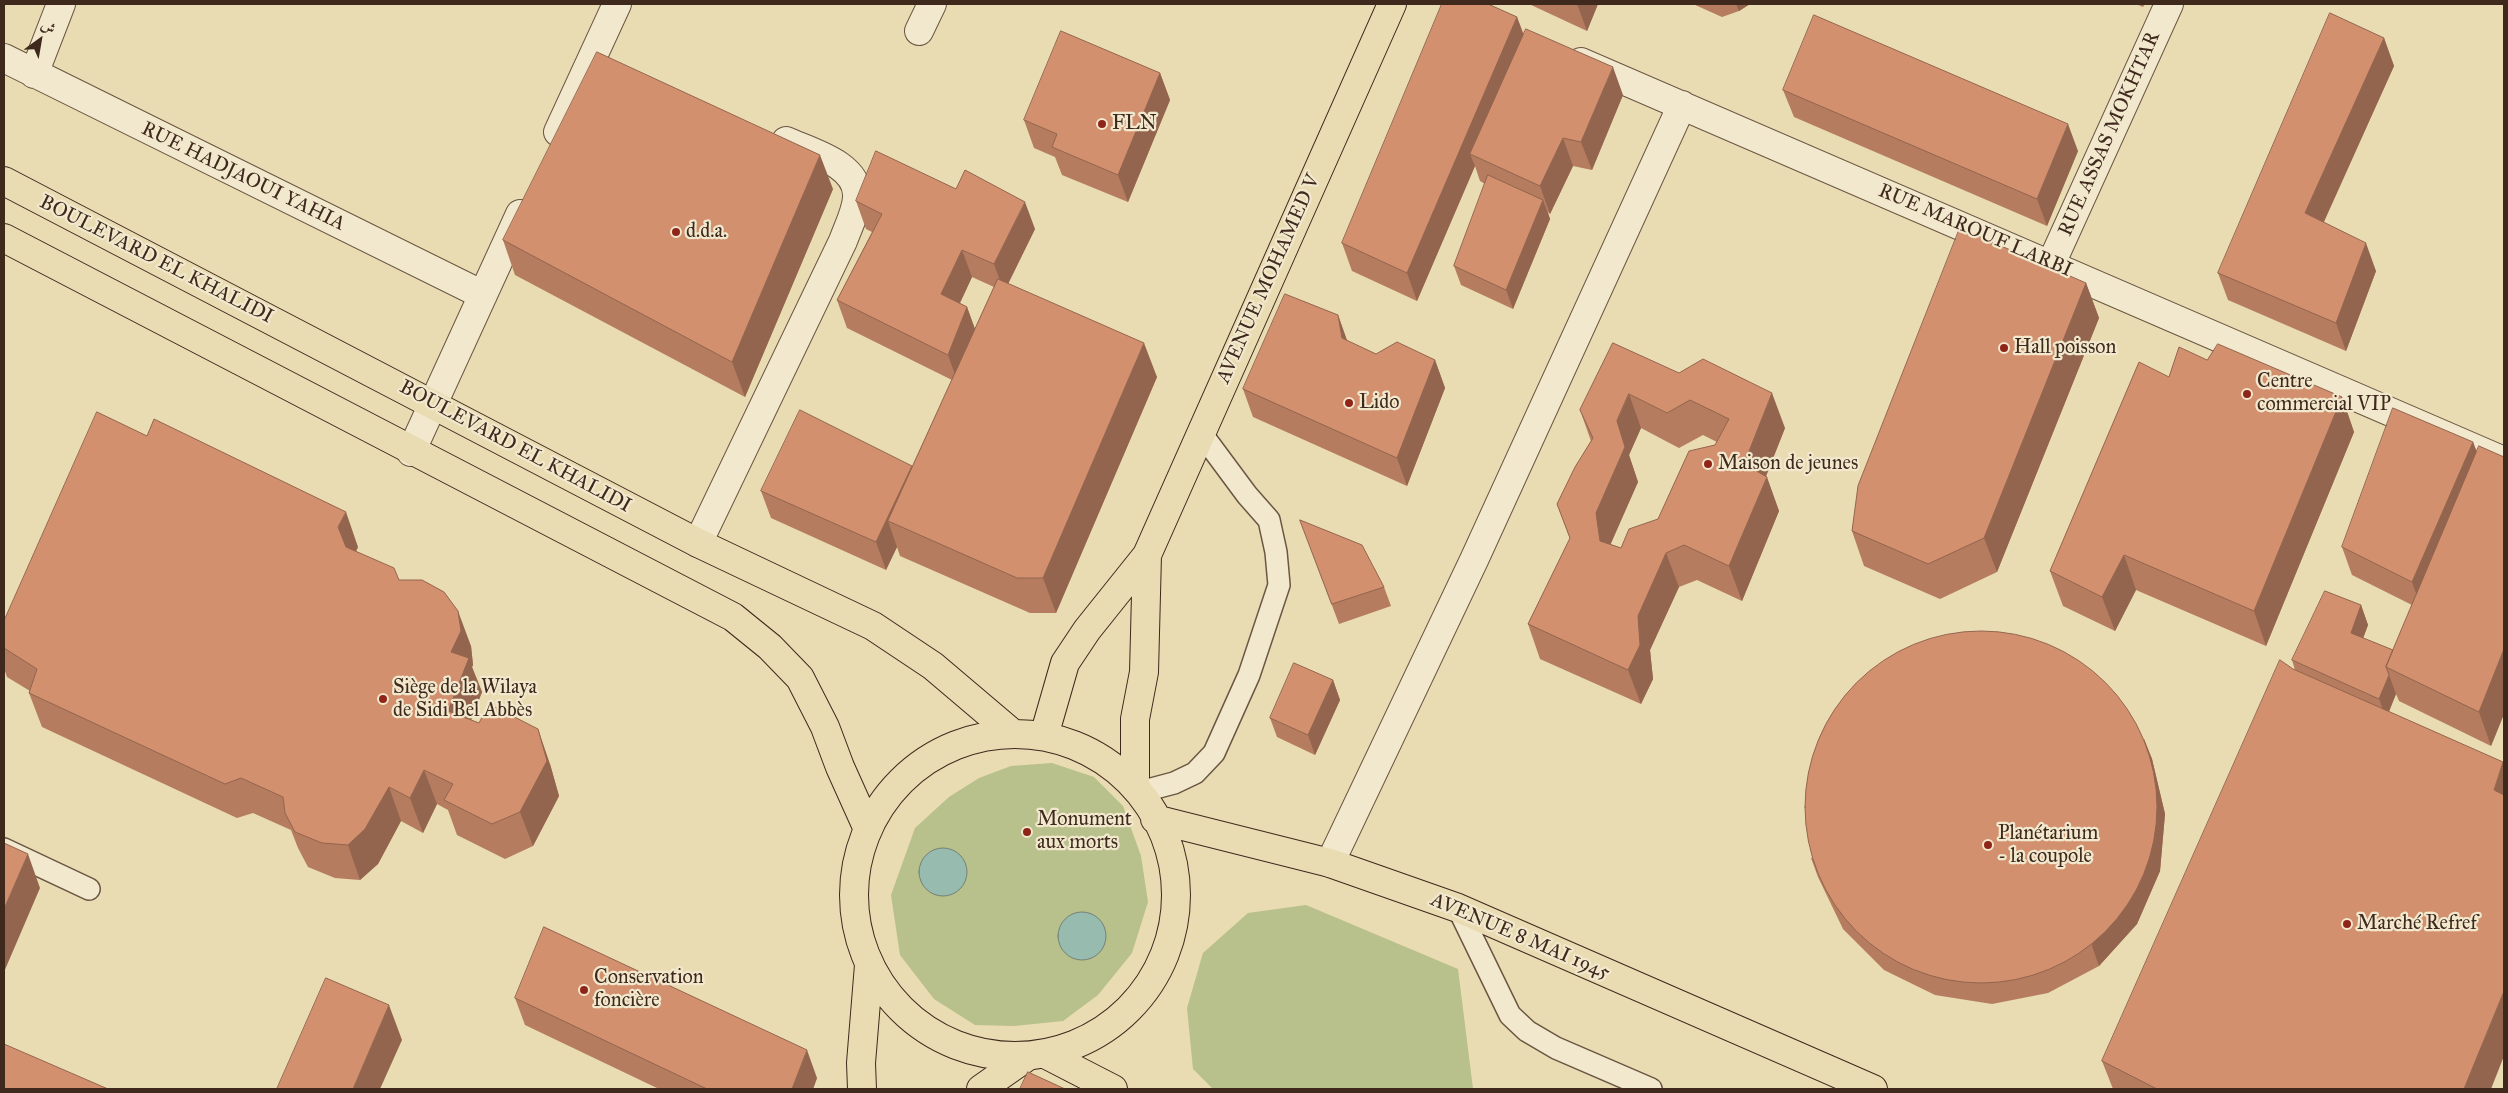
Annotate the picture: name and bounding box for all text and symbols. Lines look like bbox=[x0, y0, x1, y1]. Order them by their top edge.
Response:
north arrow bbox=[15, 15, 65, 65]
text: ش bbox=[38, 16, 59, 38]
street label: RUE ASSAS MOKHTAR bbox=[2054, 28, 2166, 240]
place label: FLN bbox=[1112, 112, 1157, 136]
street label: RUE HADJAOUI YAHIA bbox=[137, 117, 349, 237]
marker: FLN bbox=[1096, 118, 1108, 130]
street label: AVENUE MOHAMED V bbox=[1212, 171, 1326, 387]
street label: RUE MAROUF LARBI bbox=[1874, 179, 2076, 283]
street label: BOULEVARD EL KHALIDI bbox=[35, 191, 277, 329]
place label: d.d.a. bbox=[686, 220, 727, 244]
marker: d.d.a. bbox=[670, 226, 682, 238]
place label: Hall poisson bbox=[2014, 336, 2116, 360]
marker: Hall poisson bbox=[1998, 342, 2010, 354]
place label: Centre commercial VIP bbox=[2257, 370, 2391, 417]
street label: BOULEVARD EL KHALIDI bbox=[395, 376, 635, 518]
marker: Centre commercial VIP bbox=[2241, 388, 2253, 400]
place label: Lido bbox=[1359, 391, 1399, 415]
marker: Lido bbox=[1343, 397, 1355, 409]
place label: Maison de jeunes bbox=[1718, 452, 1858, 476]
marker: Maison de jeunes bbox=[1702, 458, 1714, 470]
place label: Siège de la Wilaya de Sidi Bel Abbès bbox=[393, 676, 537, 723]
marker: Siège de la Wilaya de Sidi Bel Abbès bbox=[377, 693, 389, 705]
place label: Monument aux morts bbox=[1037, 808, 1132, 855]
place label: Planétarium - la coupole bbox=[1998, 822, 2098, 869]
marker: Monument aux morts bbox=[1021, 826, 1033, 838]
marker: Planétarium - la coupole bbox=[1982, 839, 1994, 851]
street label: AVENUE 8 MAI 1945 bbox=[1427, 888, 1613, 986]
place label: Marché Refref bbox=[2357, 912, 2477, 936]
marker: Marché Refref bbox=[2341, 918, 2353, 930]
place label: Conservation foncière bbox=[594, 966, 704, 1013]
marker: Conservation foncière bbox=[578, 984, 590, 996]

